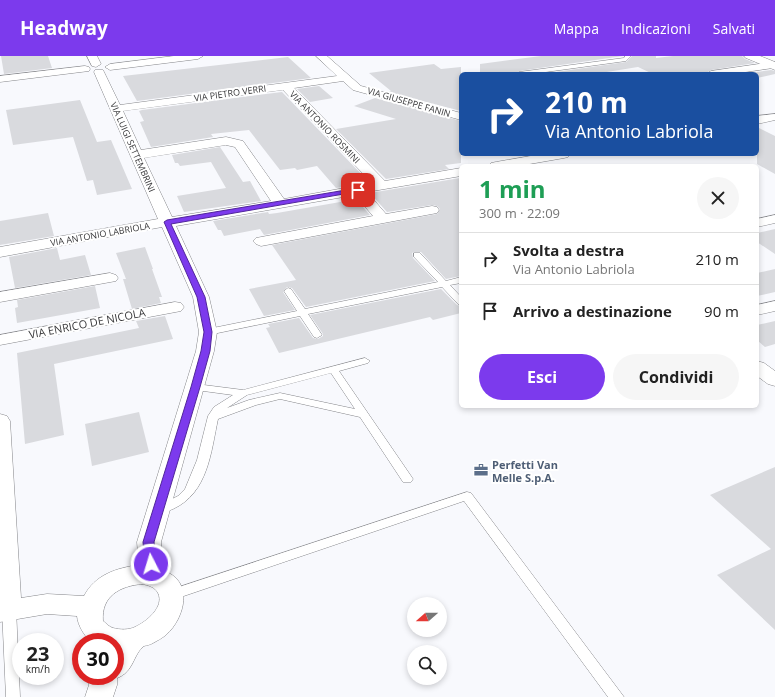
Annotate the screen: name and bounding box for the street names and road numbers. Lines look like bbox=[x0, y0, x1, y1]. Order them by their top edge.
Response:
street label: VIA PIETRO VERRI bbox=[193, 82, 267, 104]
street label: VIA GIUSEPPE FANIN bbox=[366, 84, 452, 120]
street label: VIA ANTONIO ROSMINI bbox=[287, 88, 363, 166]
street label: VIA LUIGI SETTEMBRINI bbox=[107, 100, 159, 194]
street label: VIA ANTONIO LABRIOLA bbox=[49, 219, 151, 249]
street label: VIA ENRICO DE NICOLA bbox=[27, 304, 147, 342]

